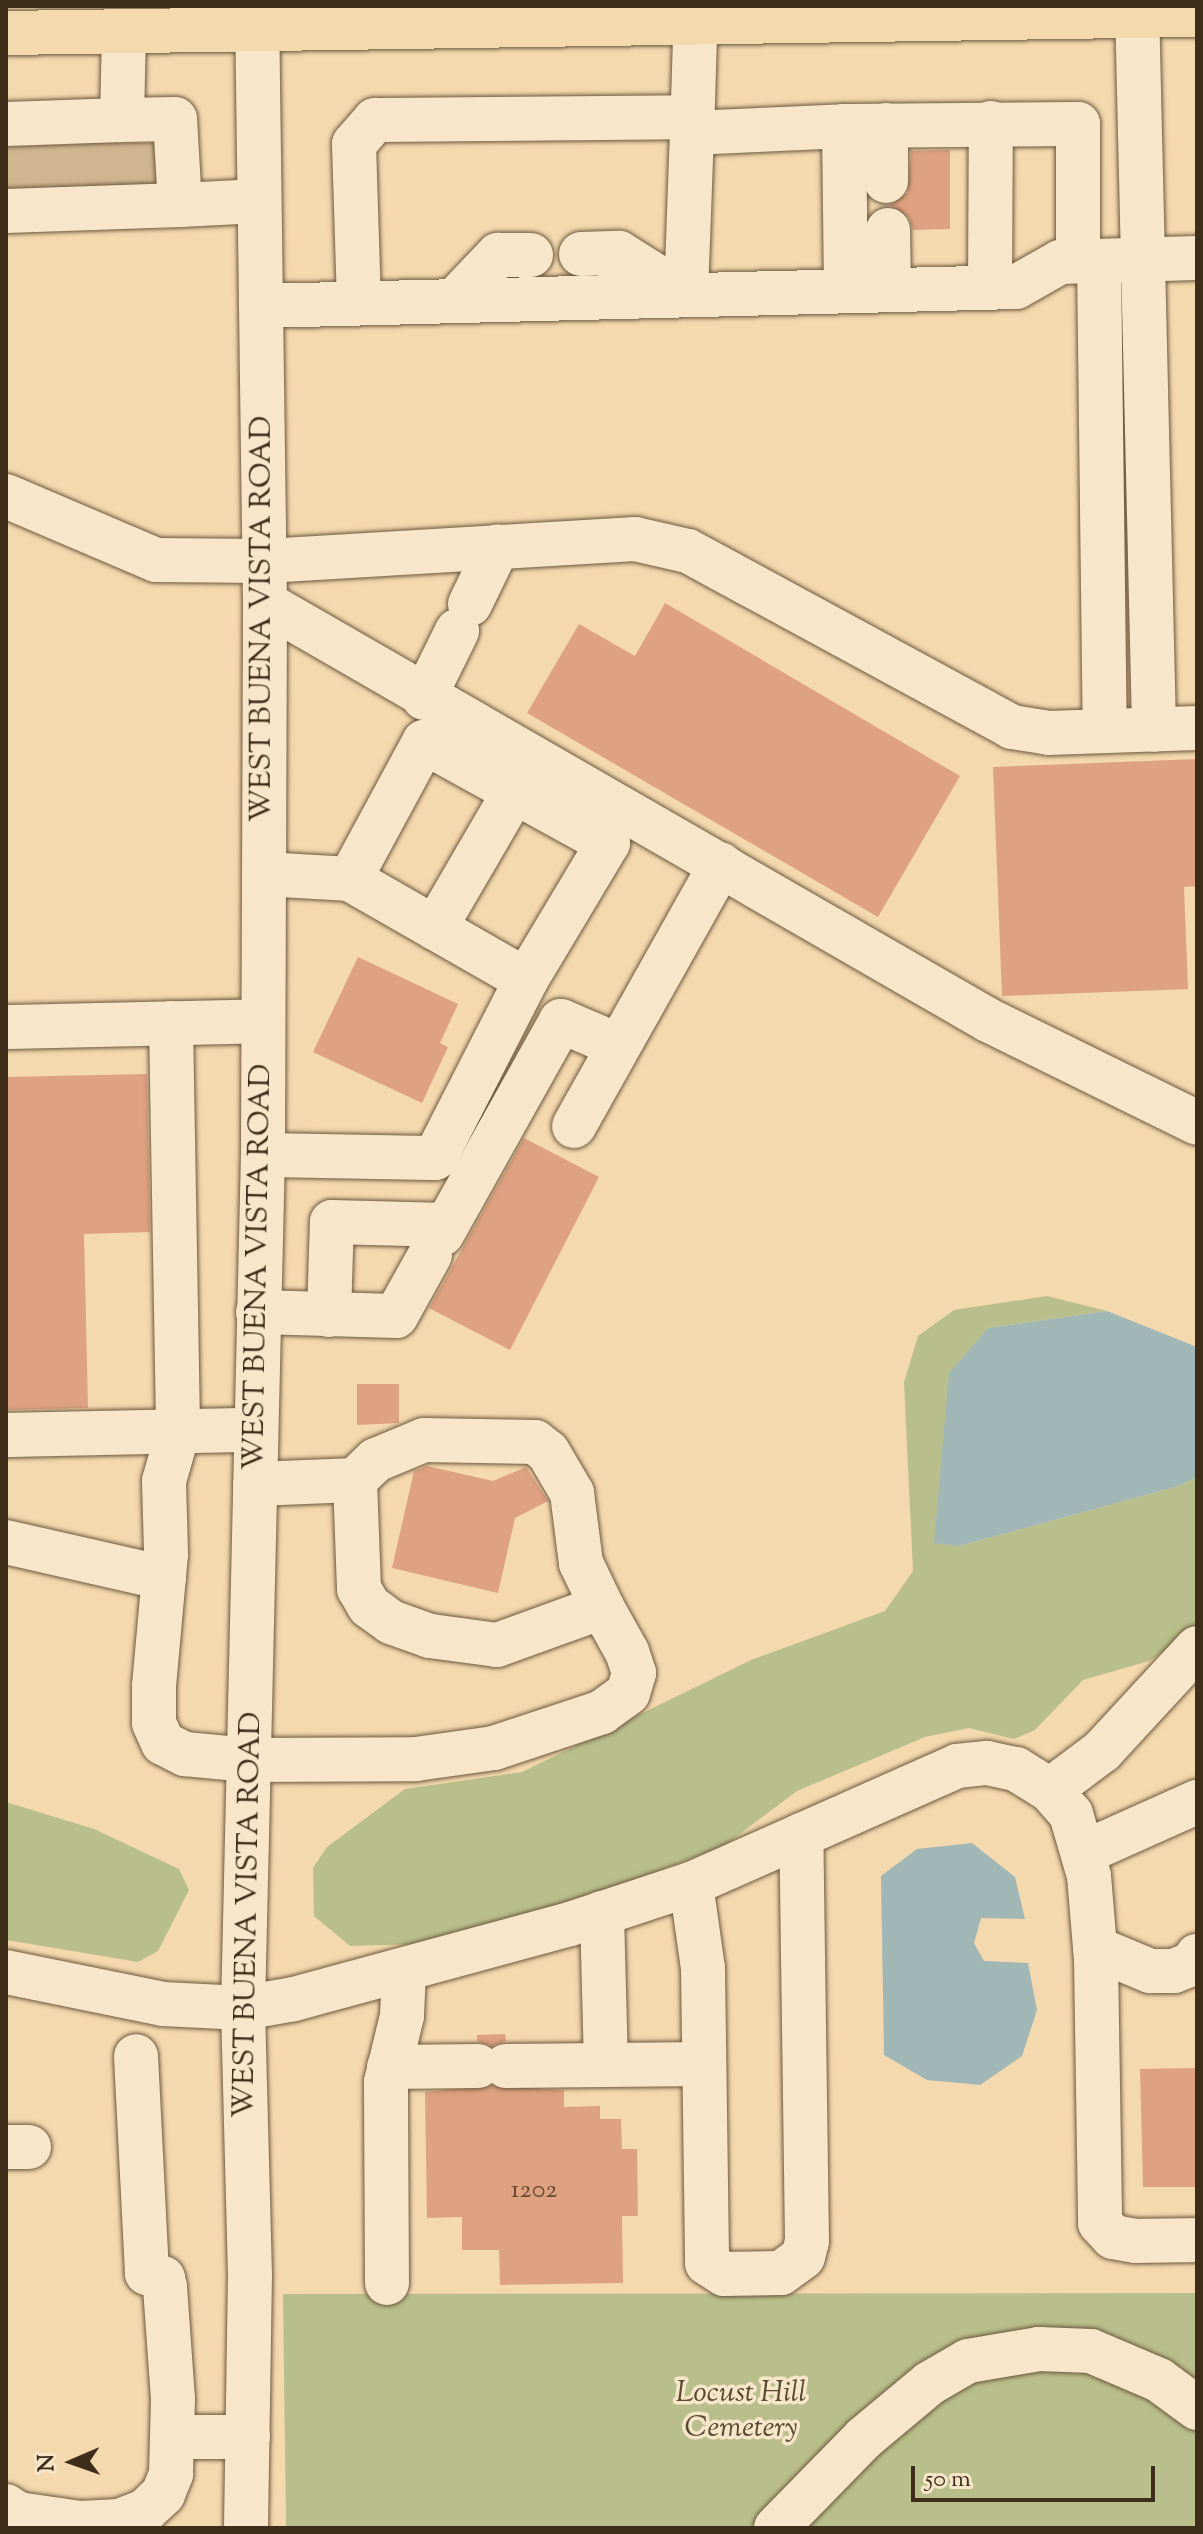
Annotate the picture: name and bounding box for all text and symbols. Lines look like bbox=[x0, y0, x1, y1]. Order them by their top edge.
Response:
street label: WEST BUENA VISTA ROAD bbox=[245, 416, 281, 822]
street label: WEST BUENA VISTA ROAD bbox=[237, 1063, 281, 1471]
street label: WEST BUENA VISTA ROAD bbox=[227, 1711, 271, 2119]
house number: 1202 bbox=[511, 2175, 557, 2207]
park label: Locust Hill Cemetery bbox=[676, 2376, 806, 2446]
north arrow bbox=[32, 2422, 112, 2502]
scale bar bbox=[915, 2450, 1159, 2500]
text: N bbox=[32, 2454, 64, 2472]
text: 50 m bbox=[925, 2463, 971, 2497]

